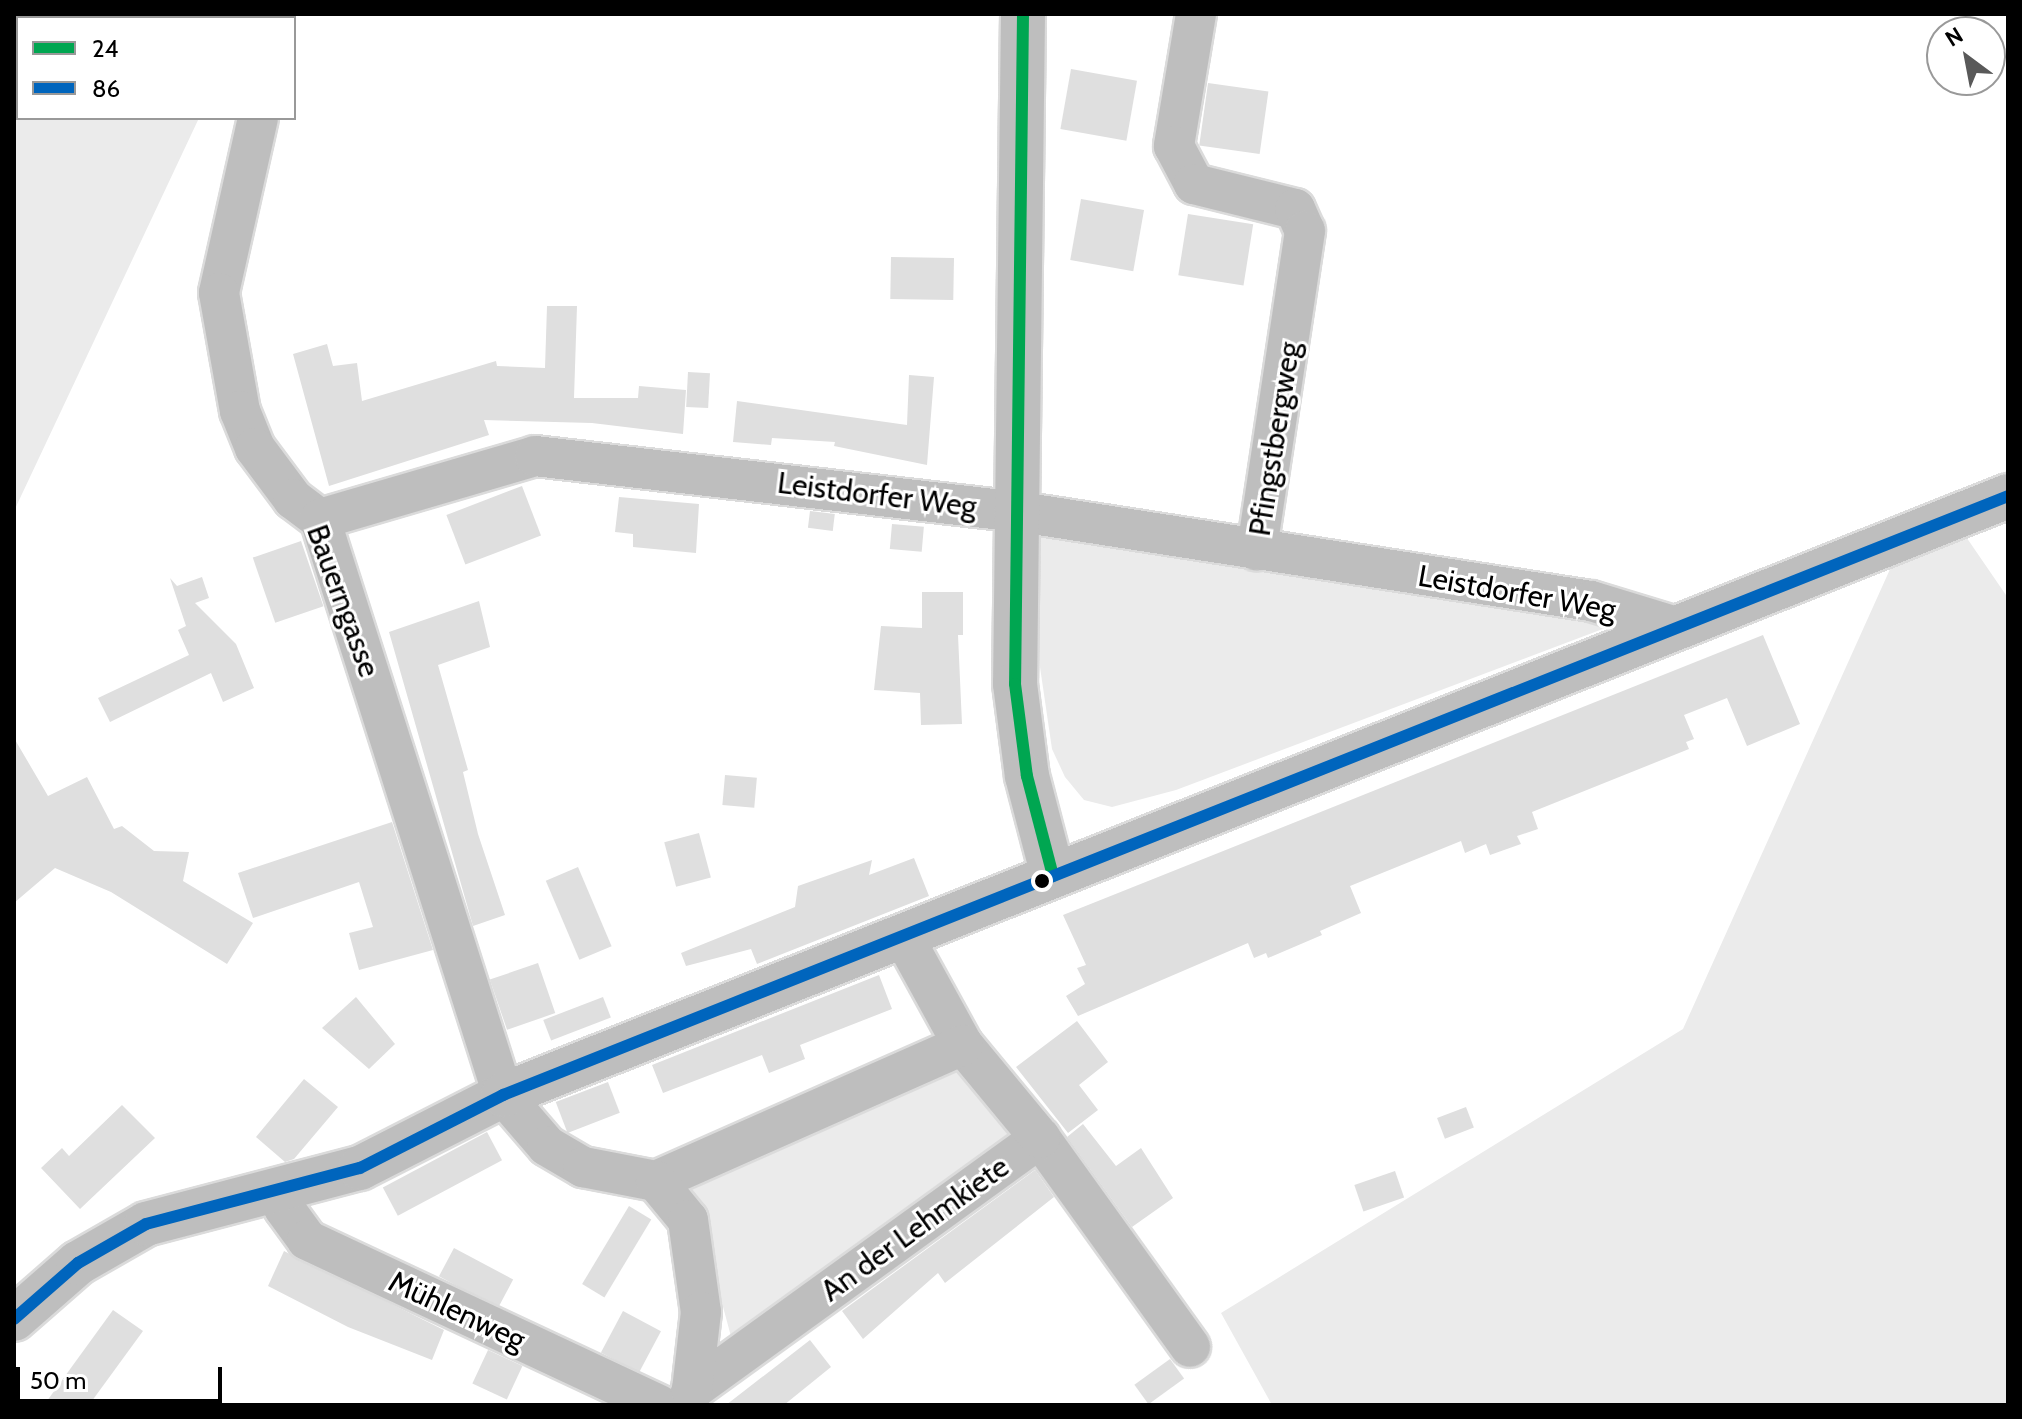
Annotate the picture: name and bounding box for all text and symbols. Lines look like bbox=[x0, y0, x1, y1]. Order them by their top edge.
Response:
legend bbox=[16, 16, 296, 120]
north arrow bbox=[1926, 16, 2006, 96]
text: N bbox=[1940, 21, 1968, 52]
text: 24 bbox=[92, 34, 118, 63]
text: 86 bbox=[92, 74, 120, 103]
street label: Pfingstbergweg bbox=[1242, 339, 1308, 539]
street label: Leistdorfer Weg bbox=[775, 465, 979, 525]
street label: Bauerngasse bbox=[299, 520, 387, 682]
street label: Leistdorfer Weg bbox=[1415, 558, 1619, 628]
unlabelled marker bbox=[1034, 873, 1050, 889]
street label: An der Lehmkiete bbox=[814, 1149, 1016, 1309]
street label: Mühlenweg bbox=[383, 1264, 531, 1358]
scale bar bbox=[20, 1351, 226, 1401]
text: 50 m bbox=[30, 1366, 86, 1395]

